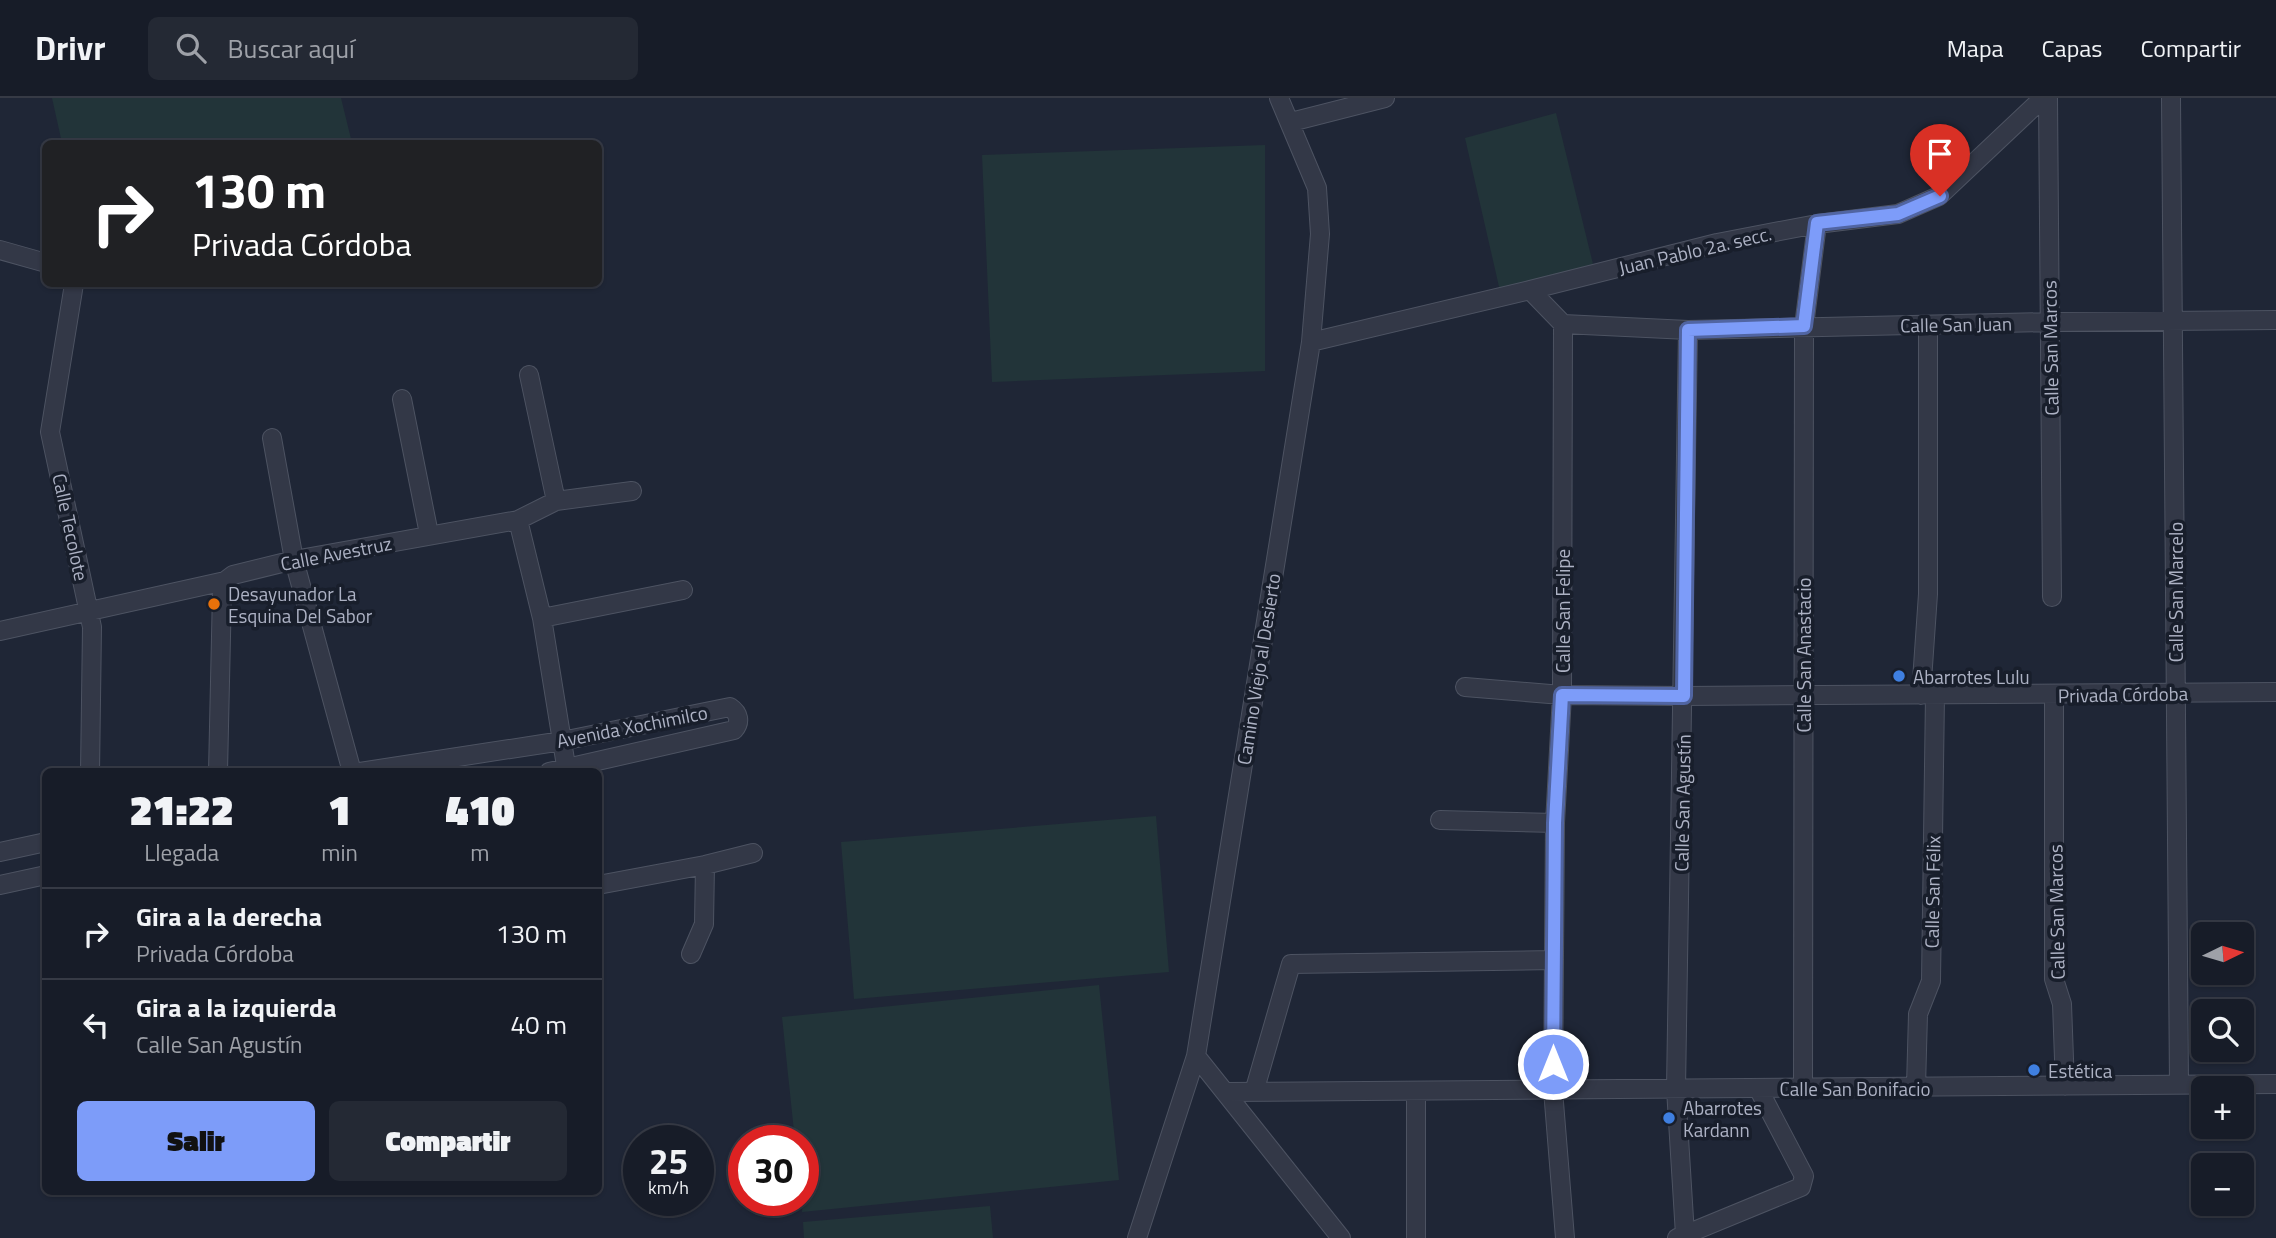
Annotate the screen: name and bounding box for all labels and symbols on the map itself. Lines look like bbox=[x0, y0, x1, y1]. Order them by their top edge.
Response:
pin bbox=[1910, 124, 1970, 196]
street label: Juan Pablo 2a. secc. bbox=[1616, 218, 1774, 282]
street label: Calle San Marcos bbox=[2034, 280, 2066, 416]
street label: Calle San Juan bbox=[1900, 309, 2012, 339]
street label: Calle Tecolote bbox=[45, 471, 97, 583]
street label: Calle San Marcelo bbox=[2161, 522, 2190, 662]
street label: Calle Avestruz bbox=[278, 528, 394, 578]
street label: Calle San Felipe bbox=[1548, 549, 1577, 673]
street label: Camino Viejo al Desierto bbox=[1229, 571, 1287, 767]
street label: Calle San Anastacio bbox=[1789, 577, 1818, 733]
place label: Desayunador La Esquina Del Sabor bbox=[228, 579, 373, 630]
marker: Desayunador La Esquina Del Sabor bbox=[206, 596, 222, 612]
place label: Abarrotes Lulu bbox=[1913, 662, 2030, 691]
marker: Abarrotes Lulu bbox=[1891, 668, 1907, 684]
street label: Privada Córdoba bbox=[2058, 678, 2189, 710]
street label: Avenida Xochimilco bbox=[554, 697, 710, 755]
street label: Calle San Agustín bbox=[1666, 734, 1698, 872]
street label: Calle San Félix bbox=[1917, 835, 1947, 949]
street label: Calle San Marcos bbox=[2040, 844, 2072, 980]
north arrow bbox=[2191, 922, 2254, 985]
position arrow bbox=[1516, 1027, 1590, 1101]
place label: Estética bbox=[2048, 1056, 2113, 1085]
marker: Estética bbox=[2026, 1062, 2042, 1078]
street label: Calle San Bonifacio bbox=[1780, 1074, 1931, 1103]
place label: Abarrotes Kardann bbox=[1683, 1093, 1762, 1144]
marker: Abarrotes Kardann bbox=[1661, 1110, 1677, 1126]
speed limit sign: 30 bbox=[728, 1125, 819, 1216]

